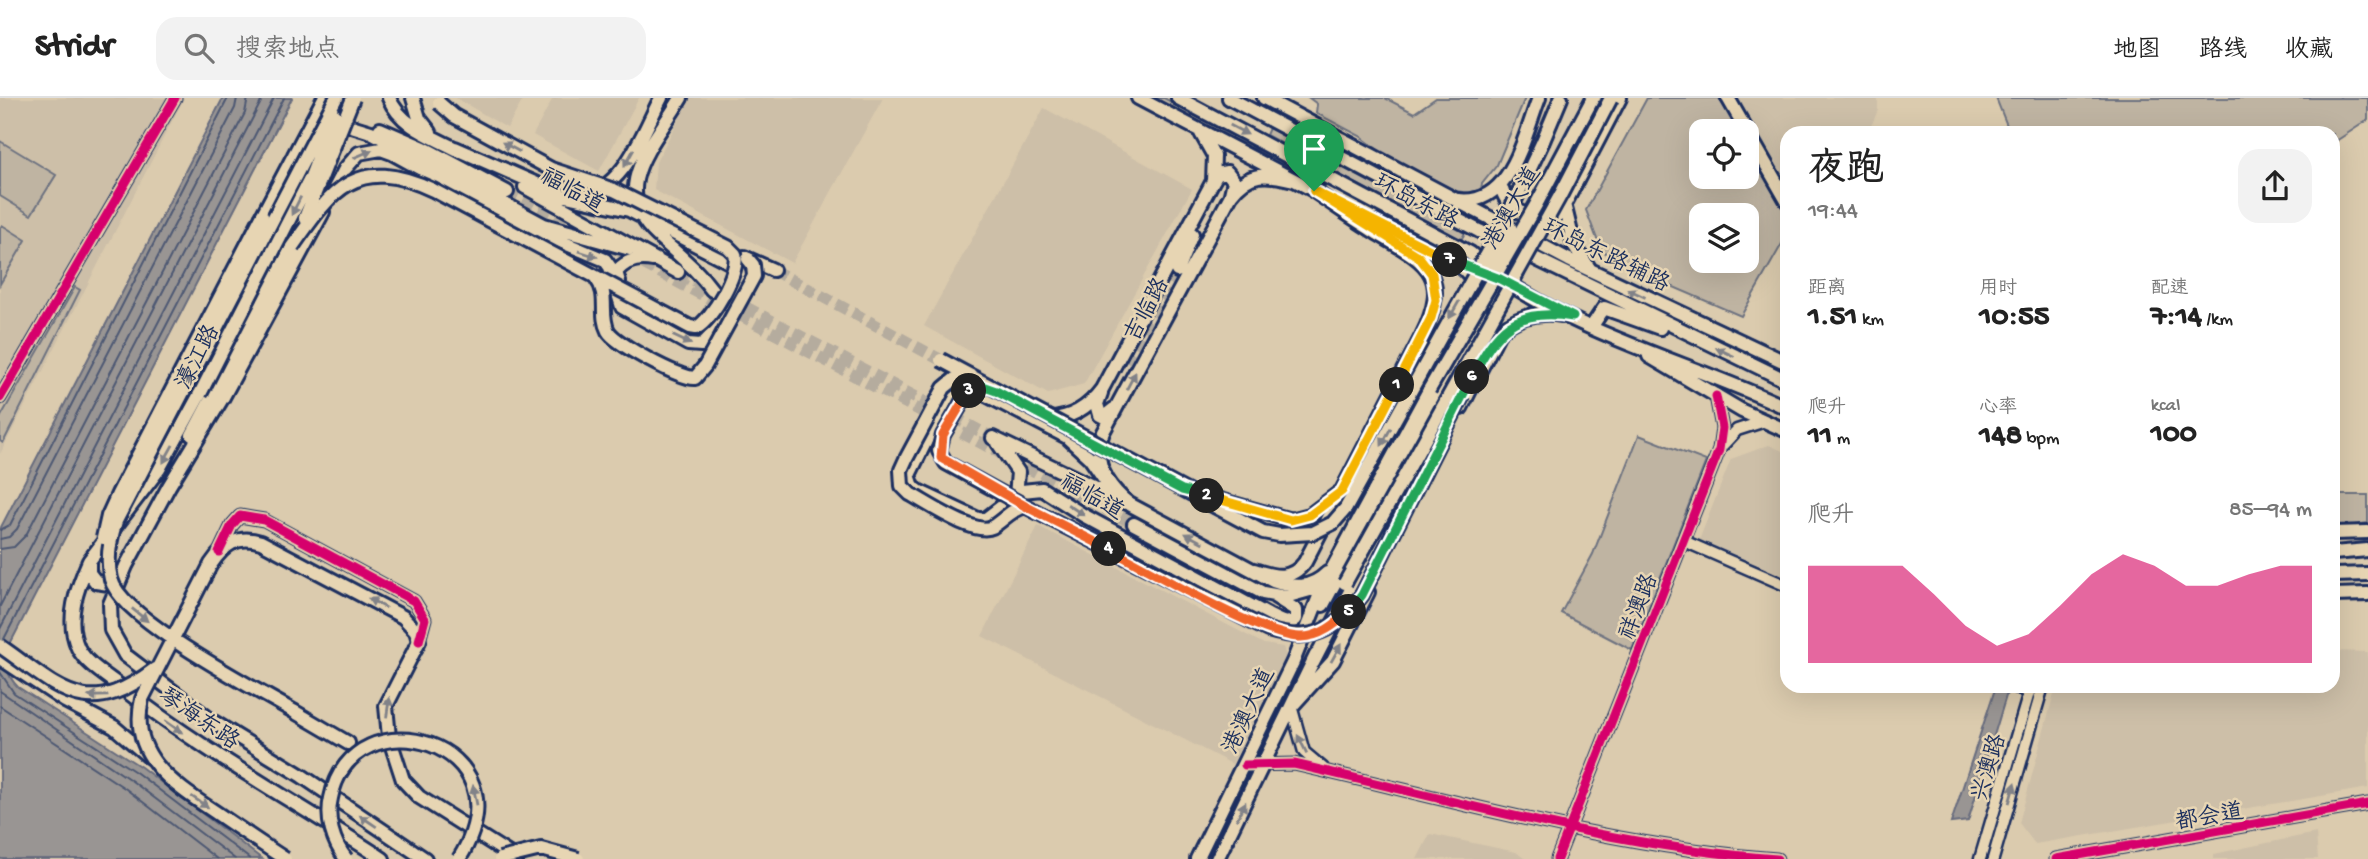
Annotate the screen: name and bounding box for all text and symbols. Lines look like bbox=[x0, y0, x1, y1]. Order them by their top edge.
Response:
search box bbox=[156, 17, 646, 80]
text: Stridr bbox=[35, 29, 114, 67]
icon: search bbox=[180, 29, 218, 67]
text: 搜索地点 bbox=[236, 36, 340, 67]
text: 地图 bbox=[2113, 37, 2161, 66]
text: 路线 bbox=[2199, 37, 2247, 66]
text: 收藏 bbox=[2285, 37, 2333, 66]
pin bbox=[1284, 119, 1344, 191]
map controls bbox=[1689, 119, 1759, 273]
button: locate bbox=[1689, 119, 1759, 189]
one-way arrow bbox=[1229, 124, 1248, 136]
icon: arrive bbox=[1295, 130, 1333, 168]
one-way arrow bbox=[501, 142, 521, 153]
one-way arrow bbox=[623, 148, 635, 168]
one-way arrow bbox=[352, 149, 373, 160]
button: share bbox=[2238, 149, 2312, 223]
text: 夜跑 bbox=[1808, 150, 1884, 194]
street label: 港澳大道 bbox=[1477, 162, 1548, 255]
street label: 福临道 bbox=[535, 163, 609, 221]
street label: 环岛东路 bbox=[1368, 168, 1463, 237]
one-way arrow bbox=[291, 196, 302, 216]
text: 19:44 bbox=[1808, 198, 1858, 225]
button: layers bbox=[1689, 203, 1759, 273]
street label: 环岛东路辅路 bbox=[1538, 213, 1674, 300]
pin: 7 bbox=[1432, 242, 1468, 278]
text: 7 bbox=[1445, 248, 1454, 271]
one-way arrow bbox=[577, 249, 598, 259]
street label: 吉临路 bbox=[1119, 273, 1176, 347]
text: 距离 bbox=[1808, 278, 1846, 301]
text: 用时 bbox=[1979, 278, 2017, 301]
text: 配速 bbox=[2151, 278, 2189, 301]
one-way arrow bbox=[1626, 287, 1646, 298]
one-way arrow bbox=[1448, 300, 1460, 320]
text: 1.51 bbox=[1808, 301, 1857, 336]
text: 10:55 bbox=[1979, 301, 2049, 336]
text: 7:14 bbox=[2151, 301, 2202, 336]
text: km bbox=[1857, 309, 1884, 332]
text: /km bbox=[2202, 309, 2233, 332]
street label: 濠江路 bbox=[171, 320, 227, 394]
one-way arrow bbox=[672, 334, 692, 346]
one-way arrow bbox=[1715, 347, 1735, 358]
pin: 6 bbox=[1454, 360, 1490, 394]
text: 6 bbox=[1467, 365, 1476, 388]
pin: 1 bbox=[1380, 368, 1414, 402]
one-way arrow bbox=[1125, 371, 1136, 391]
text: 1 bbox=[1393, 373, 1400, 396]
pin: 3 bbox=[951, 374, 986, 408]
text: 3 bbox=[964, 379, 973, 402]
text: kcal bbox=[2151, 395, 2180, 418]
text: 爬升 bbox=[1808, 397, 1846, 420]
text: 心率 bbox=[1979, 397, 2017, 420]
text: 100 bbox=[2151, 418, 2197, 453]
text: 11 bbox=[1808, 420, 1832, 455]
text: 148 bbox=[1979, 420, 2022, 455]
one-way arrow bbox=[1381, 427, 1392, 447]
text: m bbox=[1832, 428, 1850, 451]
text: bpm bbox=[2022, 428, 2059, 451]
one-way arrow bbox=[162, 444, 174, 464]
street label: 福临道 bbox=[1055, 468, 1128, 527]
pin: 2 bbox=[1190, 478, 1224, 514]
text: 2 bbox=[1202, 484, 1211, 507]
text: 85–94 m bbox=[2229, 497, 2312, 524]
text: 爬升 bbox=[1808, 503, 1854, 530]
one-way arrow bbox=[1067, 504, 1086, 517]
pin: 4 bbox=[1092, 532, 1126, 566]
one-way arrow bbox=[1183, 533, 1203, 545]
text: 4 bbox=[1104, 537, 1113, 560]
street label: 祥澳路 bbox=[1614, 570, 1665, 644]
pin: 5 bbox=[1332, 594, 1366, 630]
one-way arrow bbox=[367, 597, 387, 608]
text: 5 bbox=[1344, 600, 1354, 623]
one-way arrow bbox=[131, 607, 148, 622]
one-way arrow bbox=[1330, 642, 1342, 662]
street label: 港澳大道 bbox=[1218, 664, 1282, 759]
street label: 琴海东路 bbox=[152, 682, 244, 757]
one-way arrow bbox=[87, 691, 109, 702]
one-way arrow bbox=[383, 696, 394, 718]
one-way arrow bbox=[165, 720, 183, 734]
street label: 兴澳路 bbox=[1966, 731, 2013, 805]
one-way arrow bbox=[1297, 734, 1308, 754]
one-way arrow bbox=[2008, 783, 2018, 804]
one-way arrow bbox=[469, 784, 480, 806]
one-way arrow bbox=[190, 796, 210, 809]
street label: 都会道 bbox=[2173, 797, 2246, 838]
one-way arrow bbox=[1235, 801, 1247, 821]
one-way arrow bbox=[359, 815, 378, 828]

